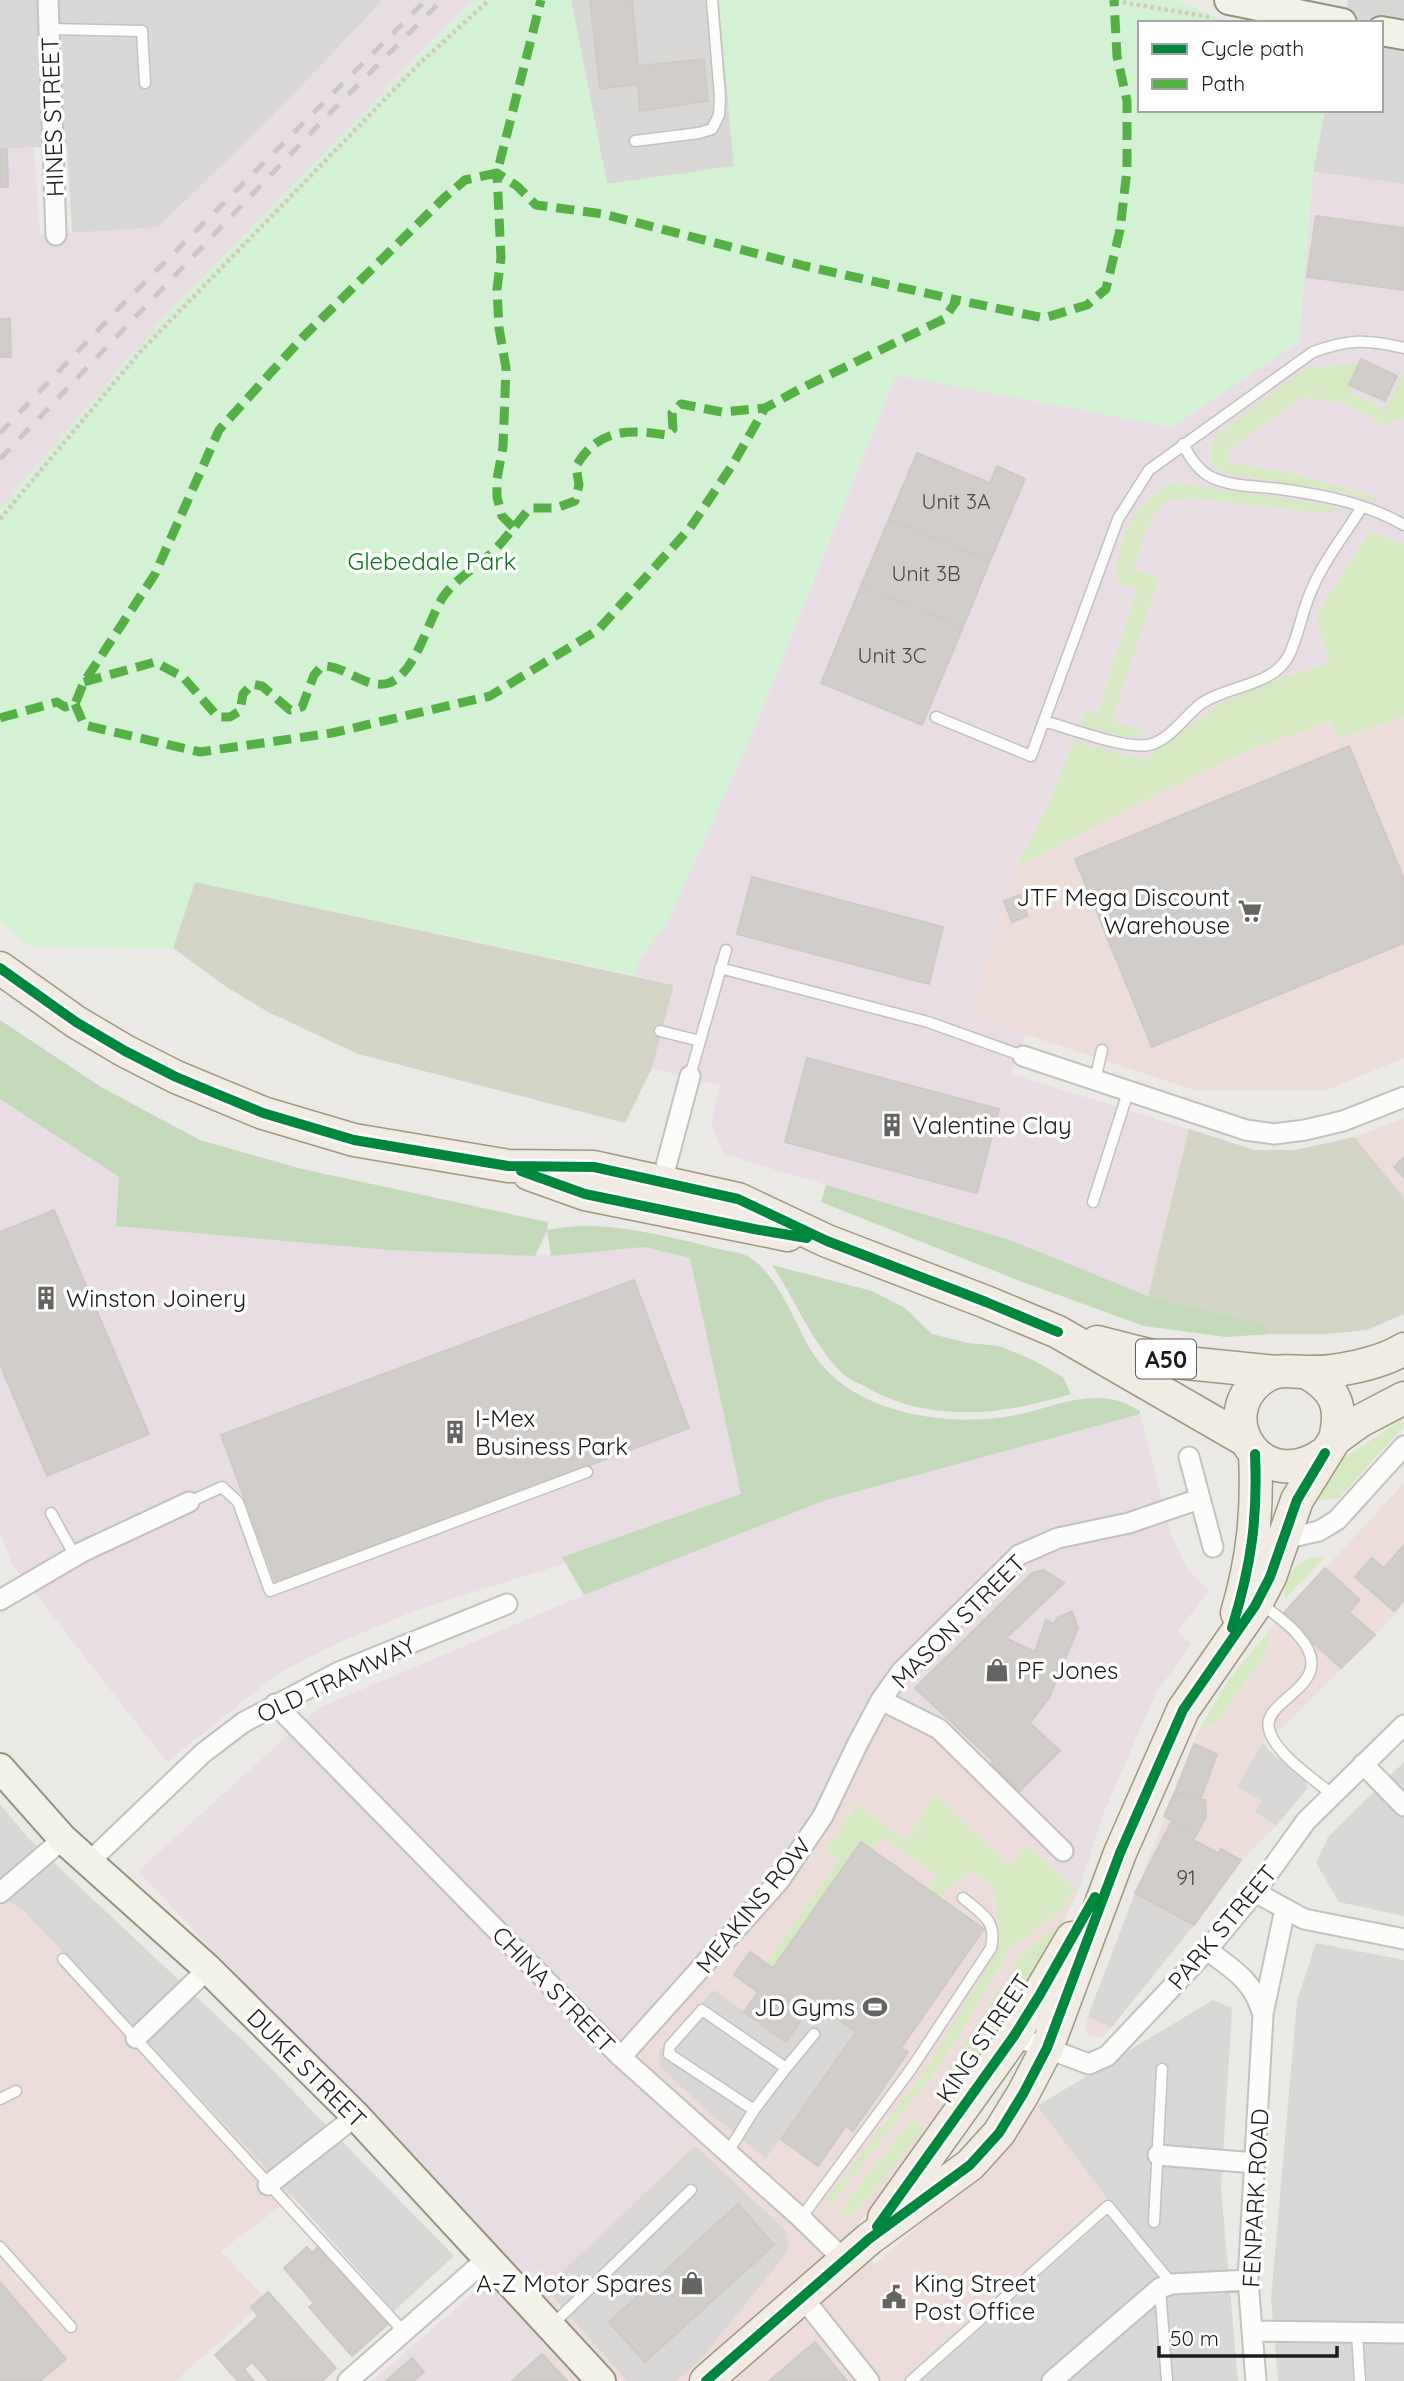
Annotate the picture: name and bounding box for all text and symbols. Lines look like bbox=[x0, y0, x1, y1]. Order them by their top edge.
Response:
legend bbox=[1138, 21, 1383, 112]
text: Cycle path bbox=[1201, 35, 1304, 61]
street label: HINES STREET bbox=[34, 36, 70, 198]
text: Path bbox=[1201, 70, 1245, 96]
house number: Unit 3A bbox=[921, 488, 991, 514]
park label: Glebedale Park bbox=[348, 546, 516, 576]
house number: Unit 3B bbox=[891, 560, 961, 586]
house number: Unit 3C bbox=[857, 642, 927, 668]
place label: JTF Mega Discount Warehouse bbox=[1016, 882, 1230, 940]
supermarket icon: JTF Mega Discount Warehouse bbox=[1236, 897, 1264, 925]
place label: Valentine Clay bbox=[912, 1110, 1072, 1140]
building icon: Valentine Clay bbox=[878, 1111, 906, 1139]
place label: Winston Joinery bbox=[66, 1283, 246, 1313]
building icon: Winston Joinery bbox=[32, 1284, 60, 1312]
road number: A50 bbox=[1136, 1340, 1196, 1378]
place label: I-Mex Business Park bbox=[475, 1403, 628, 1461]
building icon: I-Mex Business Park bbox=[441, 1418, 469, 1446]
street label: MASON STREET bbox=[885, 1548, 1031, 1694]
street label: OLD TRAMWAY bbox=[252, 1629, 420, 1729]
place label: PF Jones bbox=[1017, 1655, 1118, 1685]
shop icon: PF Jones bbox=[983, 1656, 1011, 1684]
street label: MEAKINS ROW bbox=[689, 1831, 817, 1979]
street label: PARK STREET bbox=[1161, 1859, 1283, 1995]
house number: 91 bbox=[1176, 1864, 1196, 1890]
street label: CHINA STREET bbox=[486, 1919, 622, 2059]
street label: KING STREET bbox=[929, 1968, 1037, 2108]
place label: JD Gyms bbox=[754, 1992, 855, 2022]
sports icon: JD Gyms bbox=[861, 1993, 889, 2021]
street label: DUKE STREET bbox=[241, 2002, 373, 2134]
street label: FENPARK ROAD bbox=[1235, 2108, 1275, 2288]
place label: A-Z Motor Spares bbox=[476, 2268, 672, 2298]
place label: King Street Post Office bbox=[914, 2268, 1036, 2326]
shop icon: A-Z Motor Spares bbox=[678, 2269, 706, 2297]
public building icon: King Street Post Office bbox=[880, 2283, 908, 2311]
scale bar bbox=[1159, 2314, 1338, 2358]
text: 50 m bbox=[1170, 2325, 1219, 2351]

